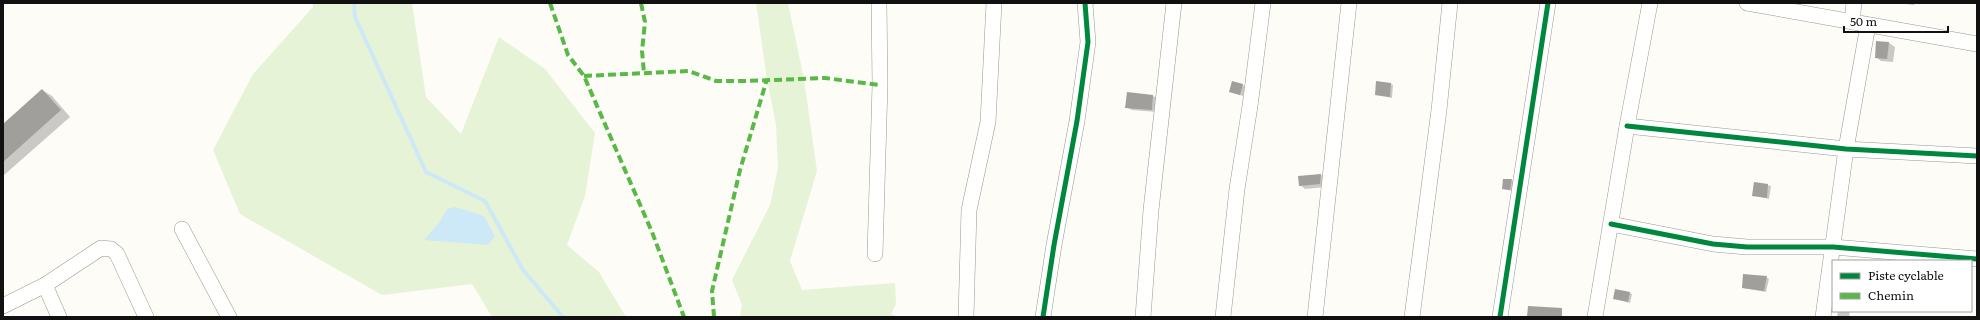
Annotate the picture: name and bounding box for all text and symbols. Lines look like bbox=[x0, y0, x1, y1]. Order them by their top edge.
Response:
scale bar bbox=[1844, 8, 1948, 34]
text: 50 m bbox=[1850, 12, 1877, 30]
legend bbox=[1832, 260, 1972, 312]
text: Piste cyclable bbox=[1868, 266, 1944, 284]
text: Chemin bbox=[1868, 286, 1914, 304]

